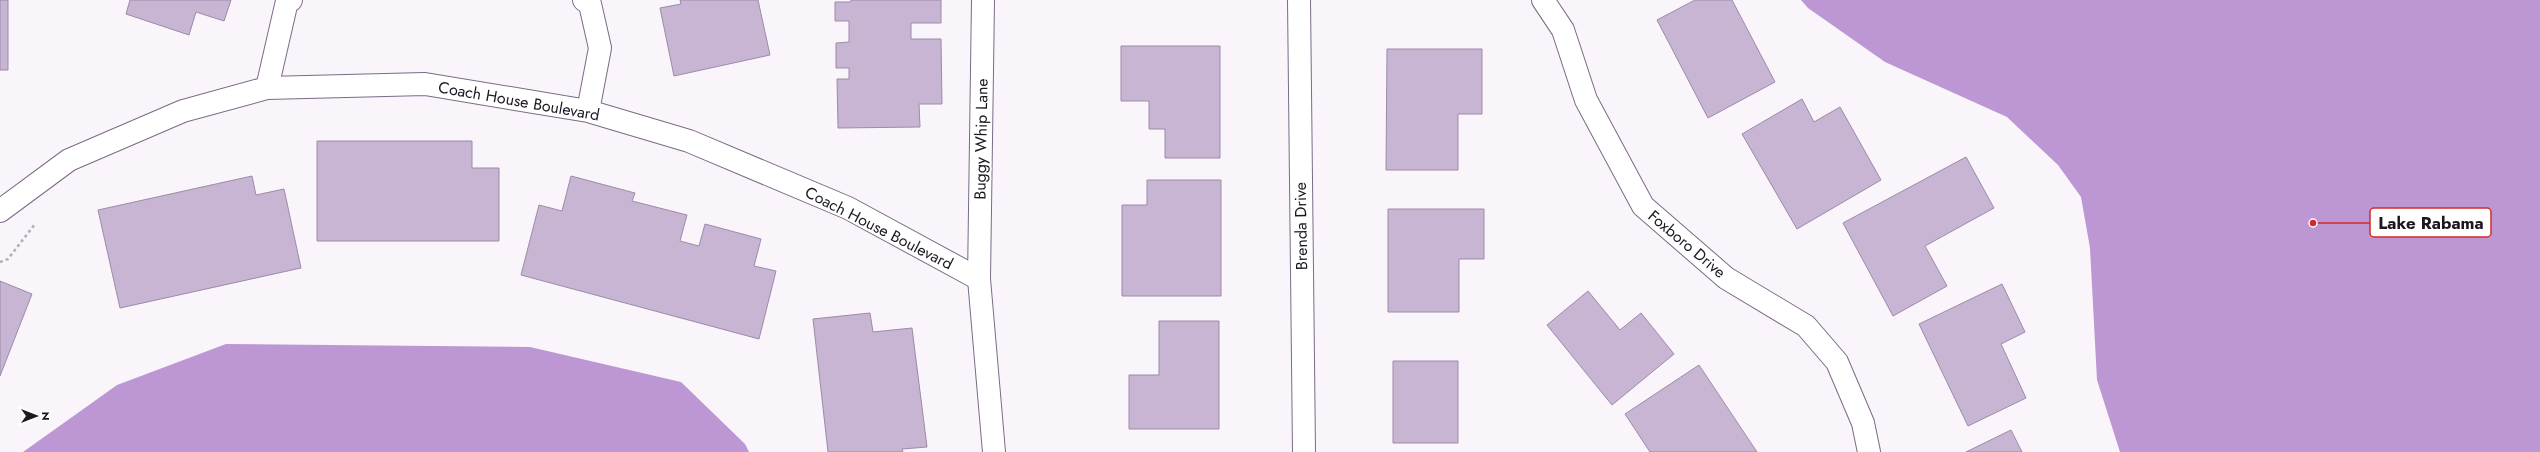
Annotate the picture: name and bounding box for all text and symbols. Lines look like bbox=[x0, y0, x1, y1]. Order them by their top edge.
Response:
street label: Coach House Boulevard bbox=[437, 75, 601, 127]
street label: Buggy Whip Lane bbox=[968, 78, 994, 200]
street label: Coach House Boulevard bbox=[801, 181, 957, 275]
street label: Brenda Drive bbox=[1289, 182, 1313, 270]
street label: Foxboro Drive bbox=[1643, 205, 1731, 283]
callout: Lake Rabama bbox=[2370, 208, 2491, 237]
text: Lake Rabama bbox=[2378, 211, 2484, 235]
north arrow bbox=[16, 396, 56, 436]
text: N bbox=[38, 412, 54, 420]

